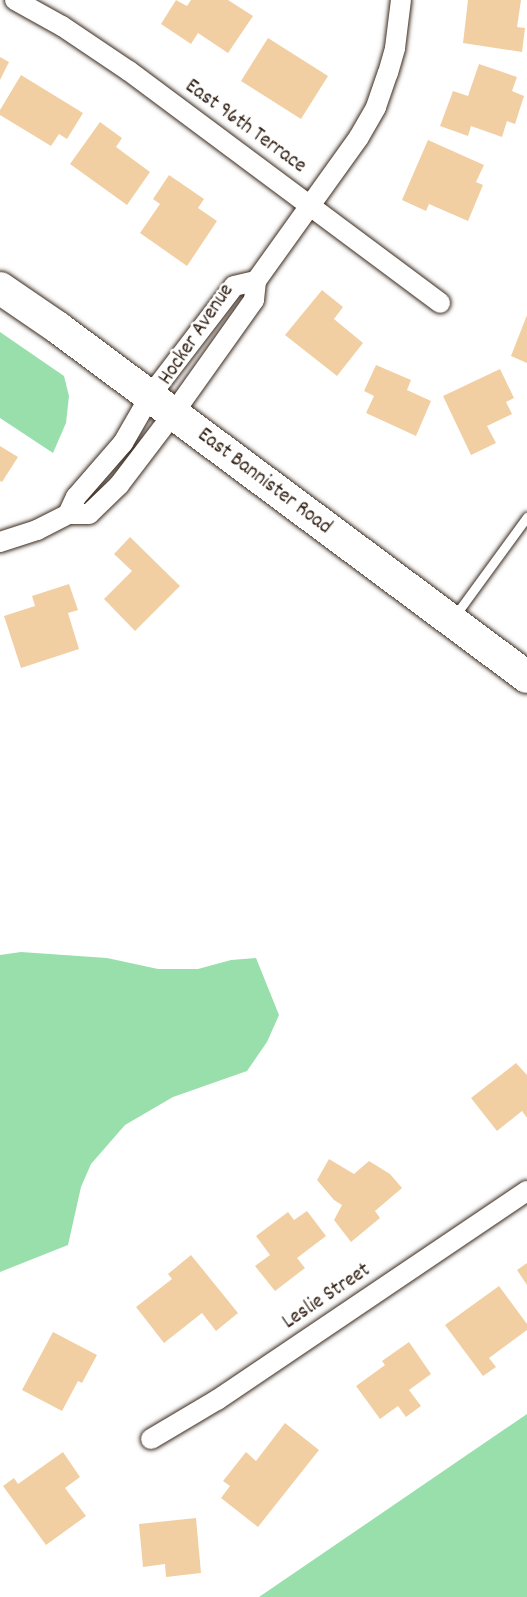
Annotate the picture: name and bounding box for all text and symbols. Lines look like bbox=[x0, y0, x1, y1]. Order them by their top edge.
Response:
street label: East 96th Terrace bbox=[179, 75, 311, 179]
street label: Hocker Avenue bbox=[154, 280, 240, 390]
street label: East Bannister Road bbox=[192, 423, 336, 541]
street label: Leslie Street bbox=[278, 1258, 376, 1336]

